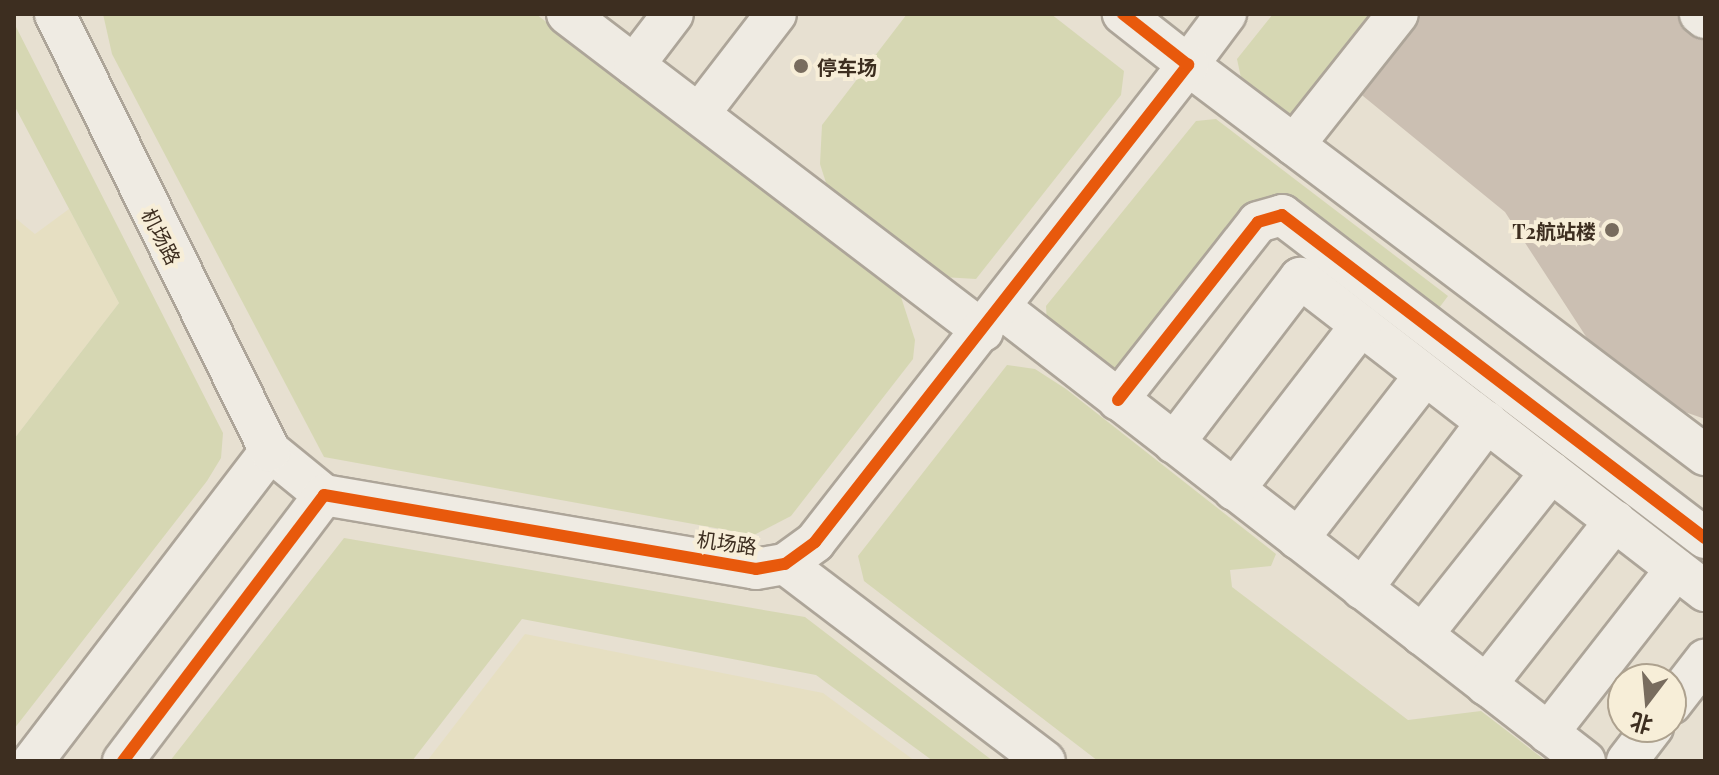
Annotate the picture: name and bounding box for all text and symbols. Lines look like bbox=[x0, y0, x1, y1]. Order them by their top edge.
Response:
place label: 停车场 bbox=[817, 54, 877, 78]
marker: 停车场 bbox=[792, 57, 810, 75]
street label: 机场路 bbox=[138, 204, 186, 268]
place label: T2航站楼 bbox=[1512, 218, 1596, 242]
marker: T2航站楼 bbox=[1603, 221, 1621, 239]
street label: 机场路 bbox=[696, 526, 758, 558]
north arrow bbox=[1607, 663, 1687, 743]
text: 北 bbox=[1626, 707, 1656, 742]

